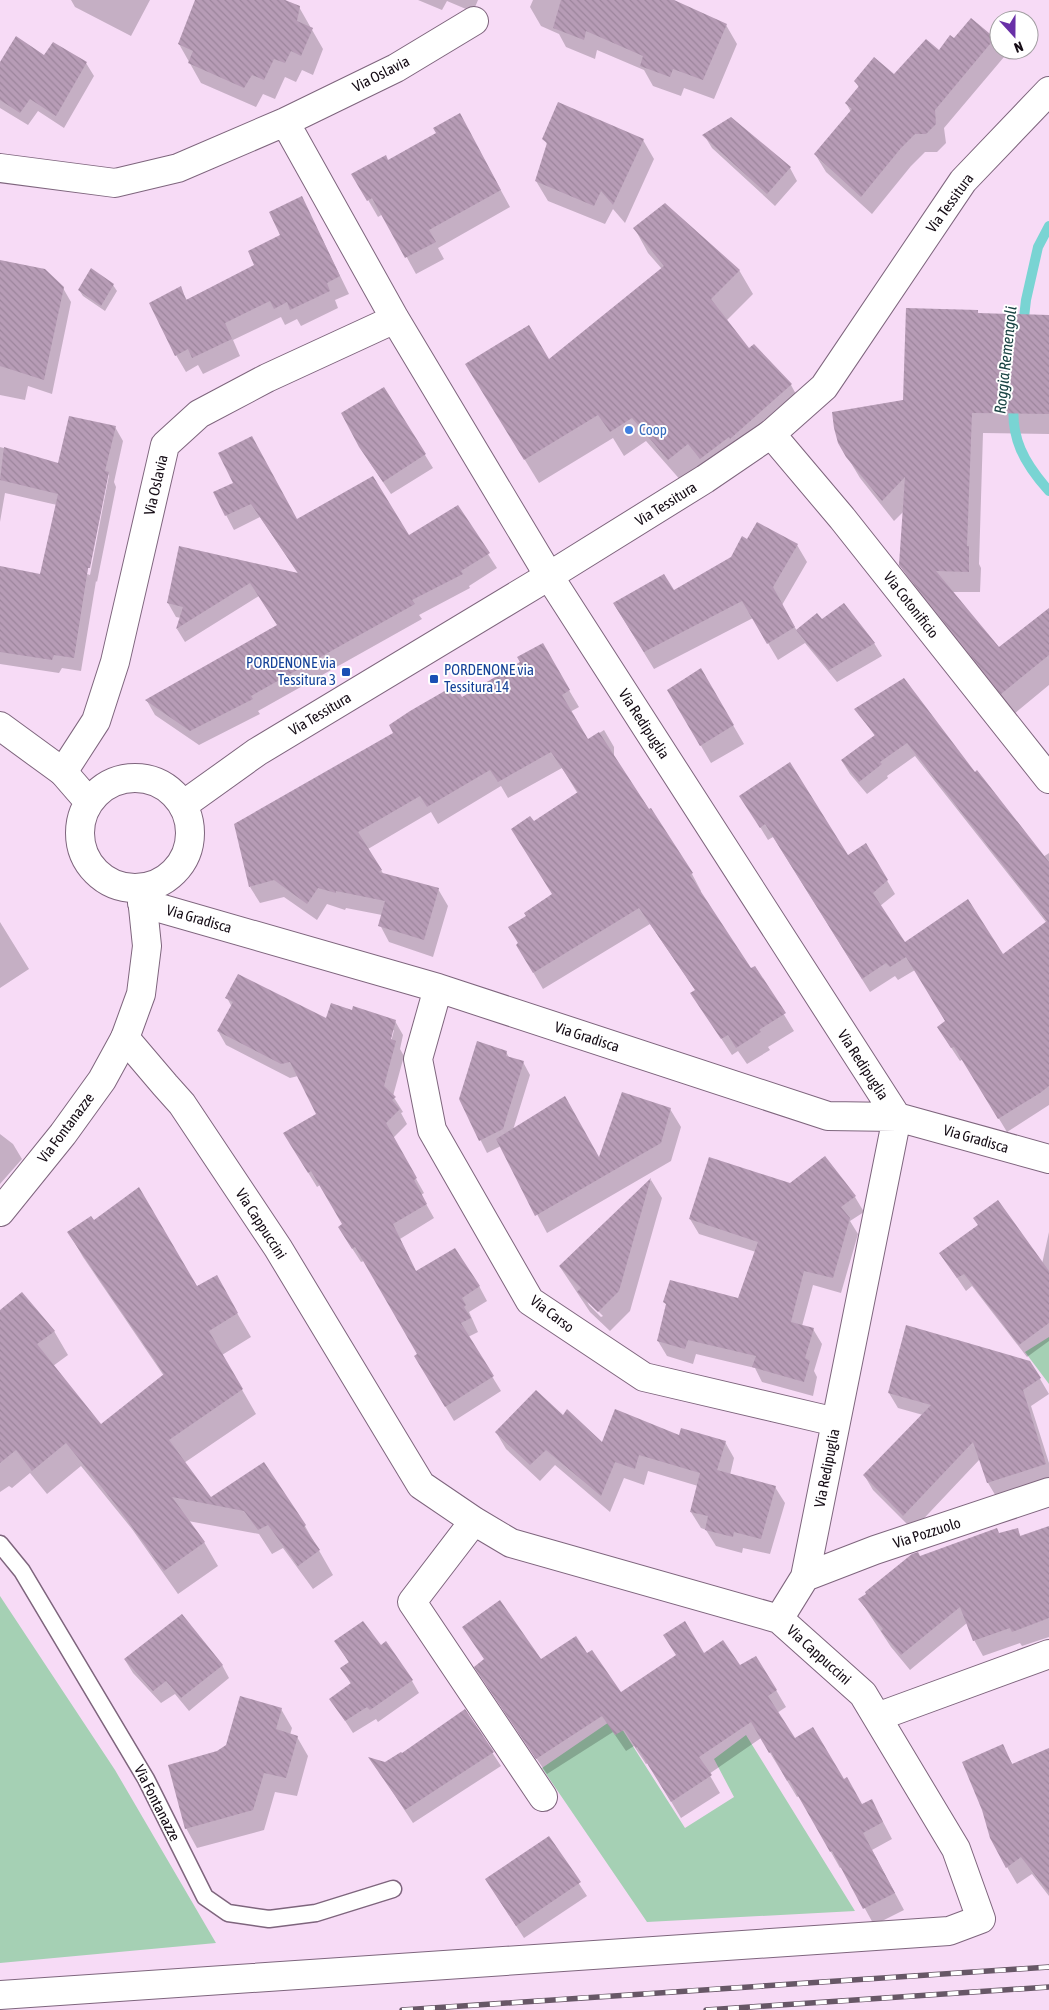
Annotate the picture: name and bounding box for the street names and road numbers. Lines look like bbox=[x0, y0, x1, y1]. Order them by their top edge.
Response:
street label: Via Oslavia bbox=[350, 52, 412, 95]
street label: Via Tessitura bbox=[922, 170, 977, 236]
street label: Via Oslavia bbox=[140, 453, 171, 517]
street label: Via Tessitura bbox=[632, 478, 700, 529]
street label: Via Cotonificio bbox=[880, 568, 942, 641]
street label: Via Redipuglia bbox=[616, 686, 673, 762]
street label: Via Tessitura bbox=[286, 688, 354, 739]
street label: Via Gradisca bbox=[164, 901, 234, 936]
street label: Via Gradisca bbox=[553, 1018, 622, 1055]
street label: Via Redipuglia bbox=[835, 1027, 892, 1103]
street label: Via Fontanazze bbox=[34, 1089, 97, 1166]
street label: Via Gradisca bbox=[941, 1121, 1011, 1156]
street label: Via Cappuccini bbox=[232, 1185, 290, 1262]
street label: Via Carso bbox=[527, 1292, 578, 1336]
street label: Via Redipuglia bbox=[811, 1427, 842, 1509]
street label: Via Pozzuolo bbox=[891, 1514, 963, 1551]
street label: Via Cappuccini bbox=[784, 1621, 855, 1688]
street label: Via Fontanazze bbox=[131, 1762, 184, 1844]

